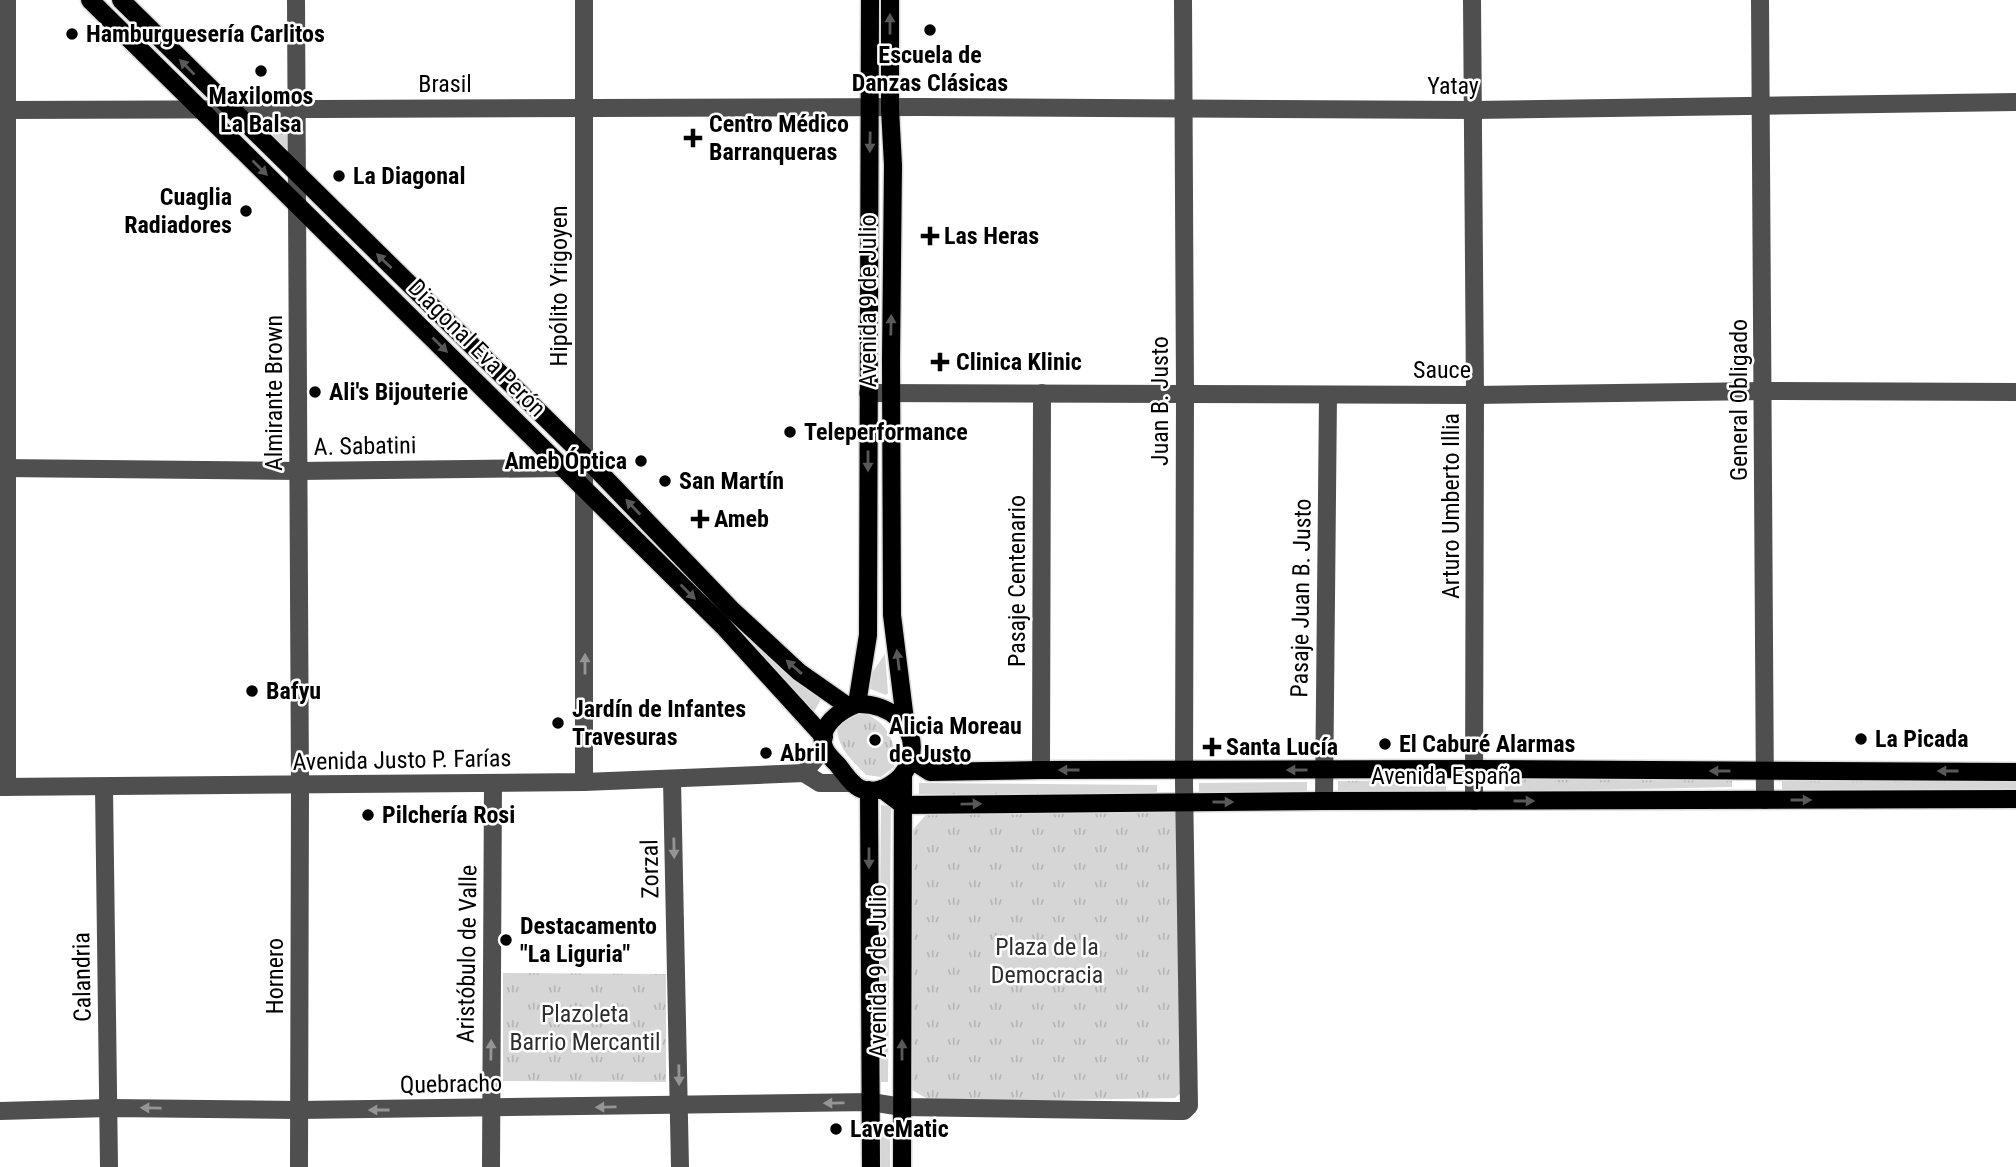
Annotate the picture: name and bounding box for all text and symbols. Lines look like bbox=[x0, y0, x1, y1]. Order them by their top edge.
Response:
one-way arrow bbox=[884, 13, 896, 35]
place label: Hamburguesería Carlitos bbox=[86, 20, 325, 48]
marker: Escuela de Danzas Clásicas bbox=[922, 22, 938, 38]
marker: Hamburguesería Carlitos bbox=[64, 26, 80, 42]
place label: Escuela de Danzas Clásicas bbox=[852, 41, 1008, 97]
one-way arrow bbox=[179, 59, 196, 75]
marker: Maxilomos La Balsa bbox=[253, 63, 269, 79]
street label: Brasil bbox=[418, 70, 472, 98]
street label: Yatay bbox=[1427, 72, 1479, 100]
place label: Maxilomos La Balsa bbox=[208, 82, 314, 138]
place label: Centro Médico Barranqueras bbox=[709, 110, 849, 166]
marker: Centro Médico Barranqueras bbox=[683, 128, 703, 148]
one-way arrow bbox=[864, 131, 876, 153]
one-way arrow bbox=[252, 160, 269, 177]
place label: La Diagonal bbox=[353, 162, 465, 190]
marker: La Diagonal bbox=[331, 168, 347, 184]
place label: Cuaglia Radiadores bbox=[124, 183, 232, 239]
marker: Cuaglia Radiadores bbox=[238, 203, 254, 219]
street label: Hipólito Yrigoyen bbox=[545, 205, 573, 367]
street label: Avenida 9 de Julio bbox=[854, 215, 882, 387]
place label: Las Heras bbox=[944, 222, 1039, 250]
marker: Las Heras bbox=[922, 228, 938, 244]
one-way arrow bbox=[376, 253, 393, 269]
street label: Diagonal Eva Perón bbox=[403, 274, 551, 422]
one-way arrow bbox=[885, 314, 897, 336]
street label: Almirante Brown bbox=[260, 315, 288, 471]
street label: General Obligado bbox=[1725, 319, 1753, 481]
street label: Juan B. Justo bbox=[1146, 336, 1174, 466]
one-way arrow bbox=[431, 337, 448, 354]
place label: Clinica Klinic bbox=[956, 348, 1082, 376]
marker: Clinica Klinic bbox=[930, 352, 950, 372]
street label: Sauce bbox=[1413, 356, 1471, 384]
place label: Ali's Bijouterie bbox=[329, 378, 468, 406]
marker: Ali's Bijouterie bbox=[307, 384, 323, 400]
street label: Arturo Umberto Illia bbox=[1437, 413, 1465, 599]
place label: Teleperformance bbox=[804, 418, 968, 446]
marker: Teleperformance bbox=[782, 424, 798, 440]
street label: A. Sabatini bbox=[313, 431, 417, 461]
place label: Ameb Óptica bbox=[504, 447, 627, 475]
one-way arrow bbox=[862, 450, 874, 472]
marker: Ameb Óptica bbox=[633, 453, 649, 469]
place label: San Martín bbox=[679, 467, 784, 495]
marker: San Martín bbox=[657, 473, 673, 489]
street label: Pasaje Centenario bbox=[1003, 495, 1031, 667]
street label: Pasaje Juan B. Justo bbox=[1285, 498, 1317, 698]
one-way arrow bbox=[625, 499, 641, 516]
place label: Ameb bbox=[714, 505, 769, 533]
marker: Ameb bbox=[692, 511, 708, 527]
one-way arrow bbox=[680, 583, 697, 600]
one-way arrow bbox=[892, 649, 903, 671]
one-way arrow bbox=[579, 653, 591, 675]
one-way arrow bbox=[785, 659, 803, 675]
place label: Bafyu bbox=[266, 677, 321, 705]
marker: Bafyu bbox=[244, 683, 260, 699]
place label: Jardín de Infantes Travesuras bbox=[572, 695, 746, 751]
place label: Alicia Moreau de Justo bbox=[889, 712, 1022, 768]
marker: Jardín de Infantes Travesuras bbox=[550, 715, 566, 731]
place label: La Picada bbox=[1875, 725, 1969, 753]
place label: El Caburé Alarmas bbox=[1399, 730, 1576, 758]
marker: La Picada bbox=[1853, 731, 1869, 747]
marker: Alicia Moreau de Justo bbox=[867, 732, 883, 748]
place label: Santa Lucía bbox=[1226, 733, 1338, 761]
marker: El Caburé Alarmas bbox=[1377, 736, 1393, 752]
place label: Abril bbox=[780, 739, 826, 767]
marker: Santa Lucía bbox=[1204, 739, 1220, 755]
street label: Avenida Justo P. Farías bbox=[292, 744, 512, 776]
marker: Abril bbox=[758, 745, 774, 761]
street label: Avenida España bbox=[1371, 762, 1521, 790]
one-way arrow bbox=[1058, 764, 1080, 776]
one-way arrow bbox=[1286, 764, 1308, 776]
one-way arrow bbox=[1709, 765, 1731, 777]
one-way arrow bbox=[1937, 765, 1959, 777]
one-way arrow bbox=[1790, 794, 1812, 806]
one-way arrow bbox=[1514, 795, 1536, 807]
one-way arrow bbox=[1213, 796, 1235, 808]
one-way arrow bbox=[961, 798, 983, 810]
place label: Pilchería Rosi bbox=[382, 801, 515, 829]
marker: Pilchería Rosi bbox=[360, 807, 376, 823]
one-way arrow bbox=[668, 837, 680, 859]
street label: Zorzal bbox=[635, 839, 665, 899]
one-way arrow bbox=[863, 848, 875, 870]
street label: Aristóbulo de Valle bbox=[451, 865, 483, 1043]
street label: Avenida 9 de Julio bbox=[864, 885, 892, 1057]
place label: Destacamento "La Liguria" bbox=[520, 912, 657, 968]
street label: Calandria bbox=[67, 932, 97, 1022]
marker: Destacamento "La Liguria" bbox=[498, 932, 514, 948]
park label: Plaza de la Democracia bbox=[991, 933, 1103, 989]
street label: Hornero bbox=[261, 938, 289, 1014]
park label: Plazoleta Barrio Mercantil bbox=[509, 1000, 661, 1056]
one-way arrow bbox=[485, 1039, 497, 1061]
one-way arrow bbox=[896, 1039, 908, 1061]
one-way arrow bbox=[673, 1065, 685, 1087]
street label: Quebracho bbox=[400, 1069, 502, 1099]
one-way arrow bbox=[823, 1097, 845, 1109]
one-way arrow bbox=[595, 1101, 617, 1113]
one-way arrow bbox=[140, 1102, 162, 1114]
one-way arrow bbox=[368, 1104, 390, 1116]
place label: LaveMatic bbox=[850, 1115, 949, 1143]
marker: LaveMatic bbox=[828, 1121, 844, 1137]

